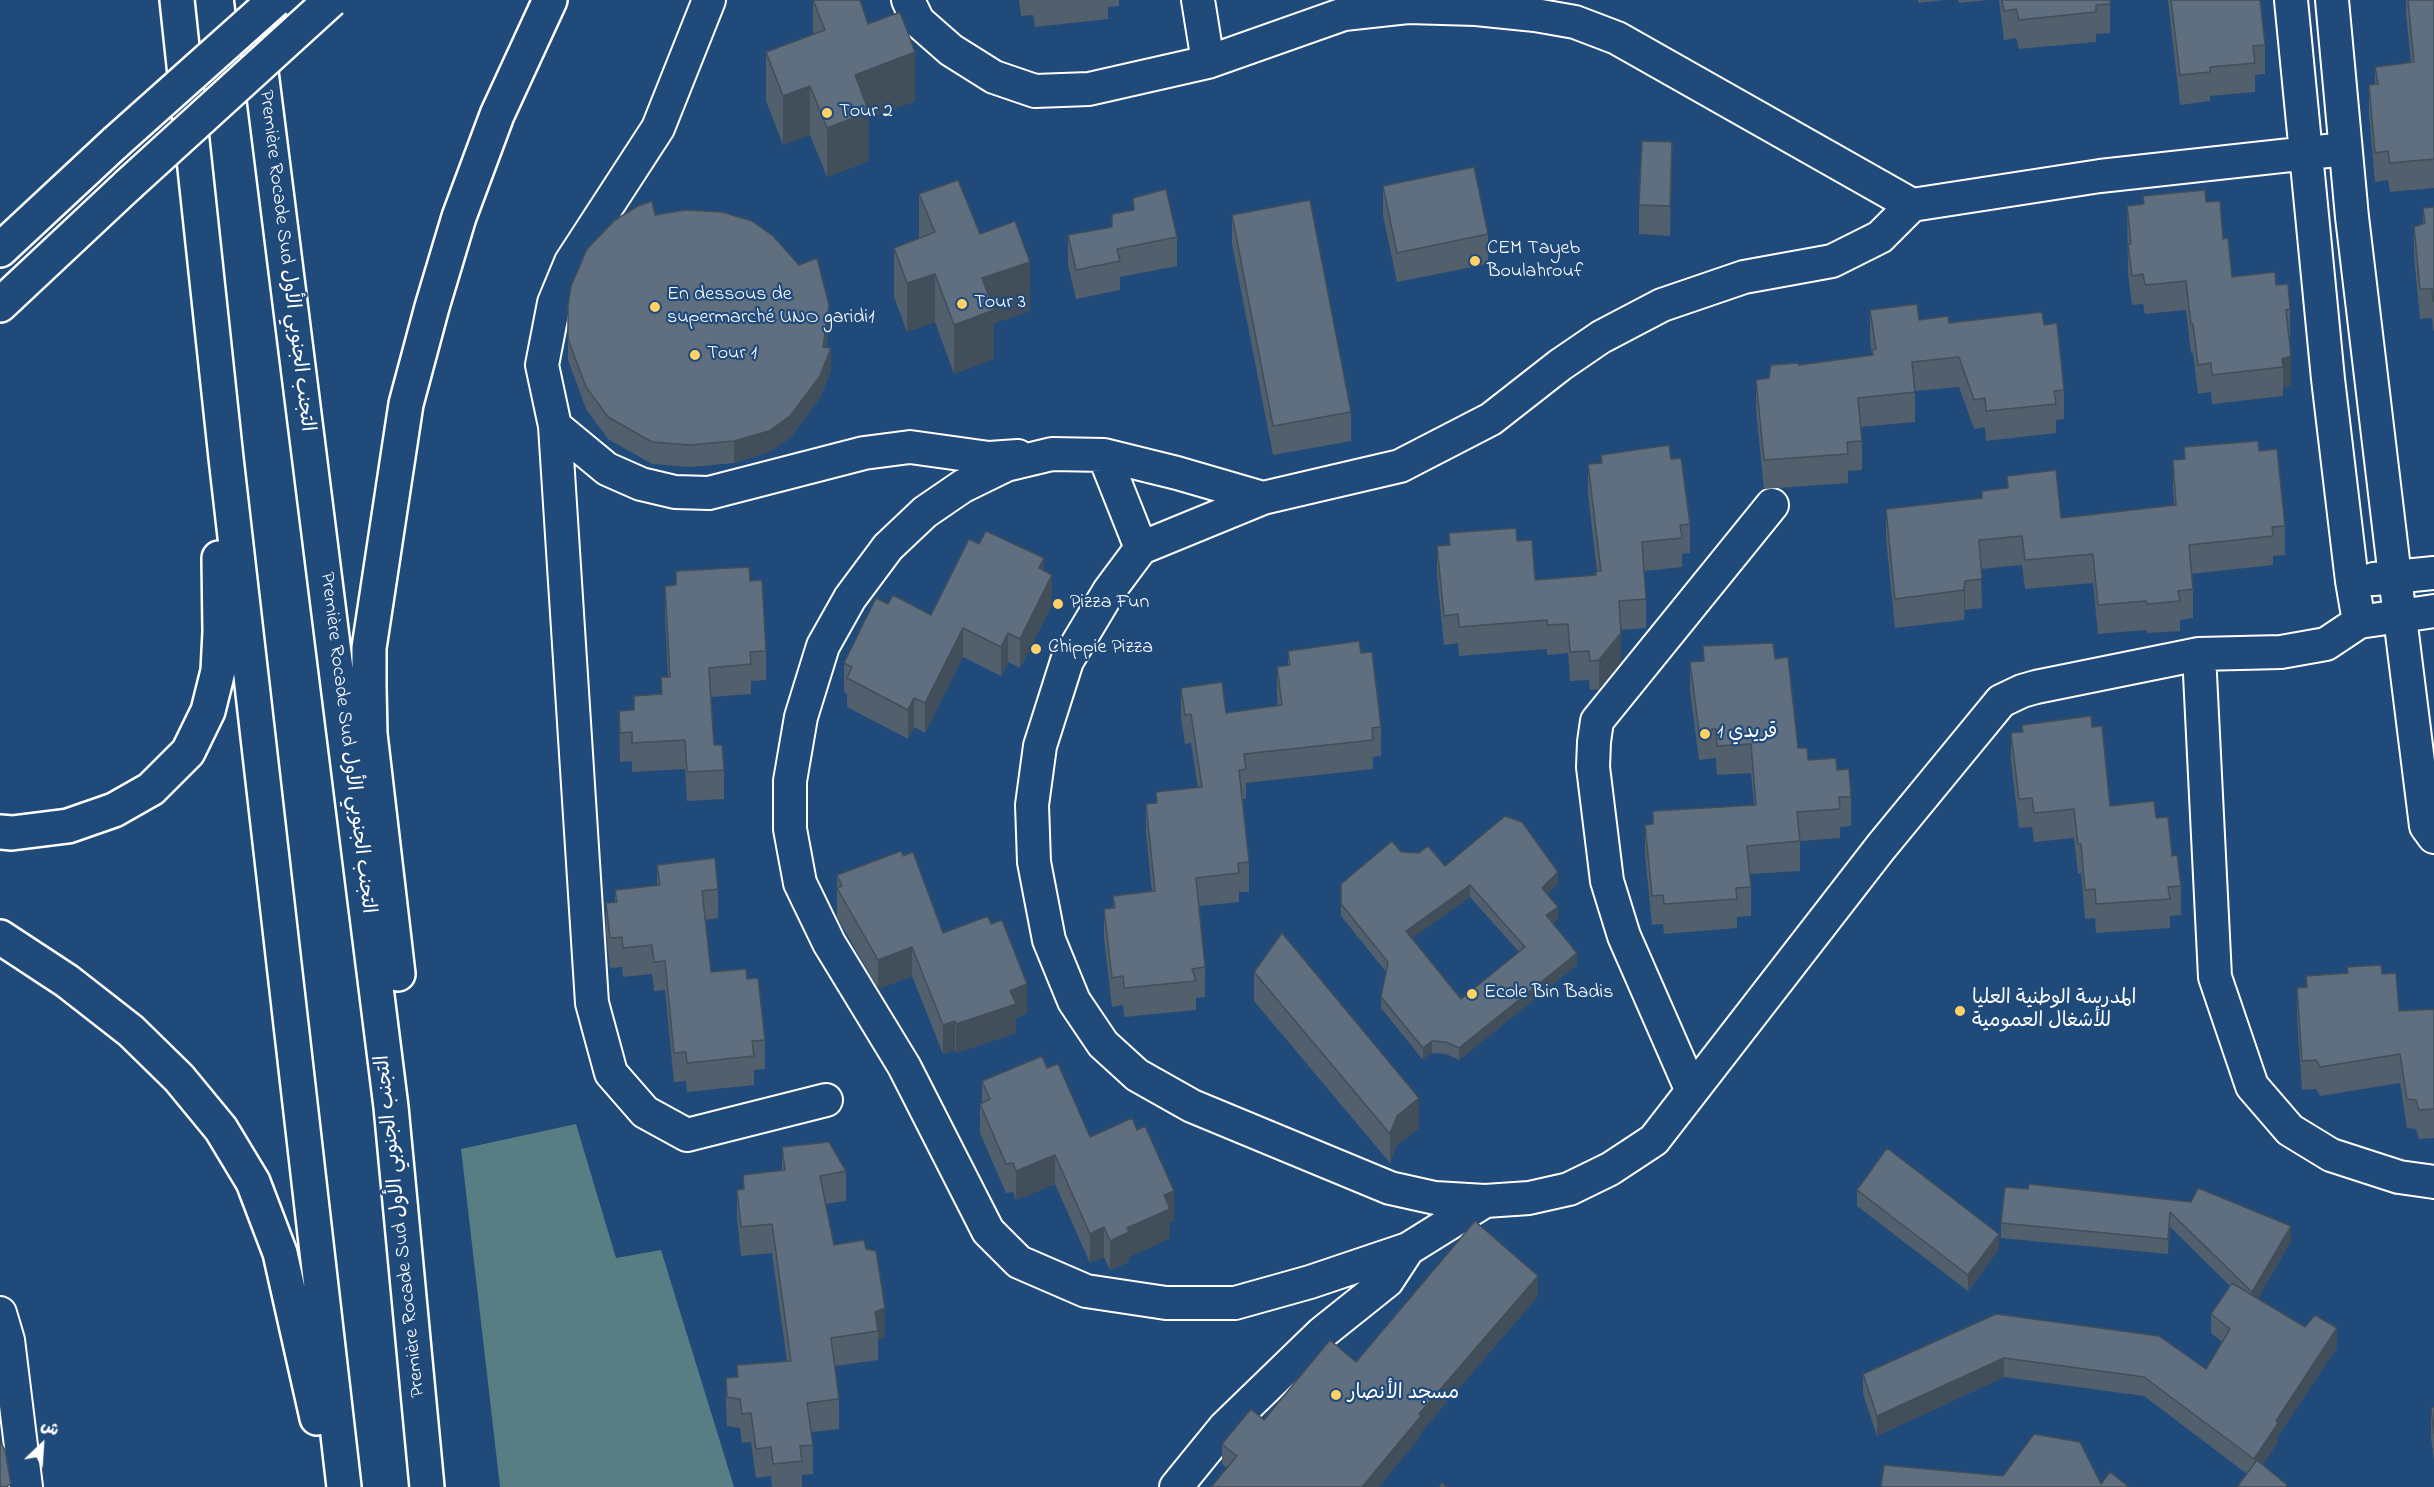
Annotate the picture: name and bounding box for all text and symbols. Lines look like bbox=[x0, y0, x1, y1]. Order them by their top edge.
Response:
street label: Première Rocade Sud التجنب الجنوبي الأول bbox=[252, 89, 318, 433]
place label: Tour 2 bbox=[839, 101, 893, 125]
marker: Tour 2 bbox=[820, 106, 834, 120]
place label: CEM Tayeb Boulahrouf bbox=[1487, 238, 1583, 285]
marker: CEM Tayeb Boulahrouf bbox=[1468, 254, 1482, 268]
place label: En dessous de supermarché UNO garidi1 bbox=[667, 284, 875, 331]
place label: Tour 3 bbox=[974, 292, 1026, 316]
marker: Tour 3 bbox=[955, 297, 969, 311]
marker: En dessous de supermarché UNO garidi1 bbox=[648, 300, 662, 314]
place label: Tour 1 bbox=[707, 343, 757, 367]
marker: Tour 1 bbox=[688, 348, 702, 362]
street label: Première Rocade Sud التجنب الجنوبي الأول bbox=[313, 571, 379, 915]
place label: Pizza Fun bbox=[1070, 592, 1149, 616]
marker: Pizza Fun bbox=[1051, 597, 1065, 611]
place label: Chippie Pizza bbox=[1048, 637, 1153, 661]
marker: Chippie Pizza bbox=[1029, 642, 1043, 656]
place label: قريدي 1 bbox=[1717, 722, 1777, 746]
marker: قريدي 1 bbox=[1698, 727, 1712, 741]
place label: Ecole Bin Badis bbox=[1484, 982, 1613, 1006]
marker: Ecole Bin Badis bbox=[1465, 987, 1479, 1001]
place label: المدرسة الوطنية العليا للأشغال العمومية bbox=[1972, 988, 2137, 1035]
marker: المدرسة الوطنية العليا للأشغال العمومية bbox=[1953, 1004, 1967, 1018]
street label: Première Rocade Sud التجنب الجنوبي الأول bbox=[372, 1054, 432, 1398]
place label: مسجد الأنصار bbox=[1348, 1383, 1459, 1407]
marker: مسجد الأنصار bbox=[1329, 1388, 1343, 1402]
text: ش bbox=[37, 1414, 63, 1443]
north arrow bbox=[12, 1415, 72, 1475]

